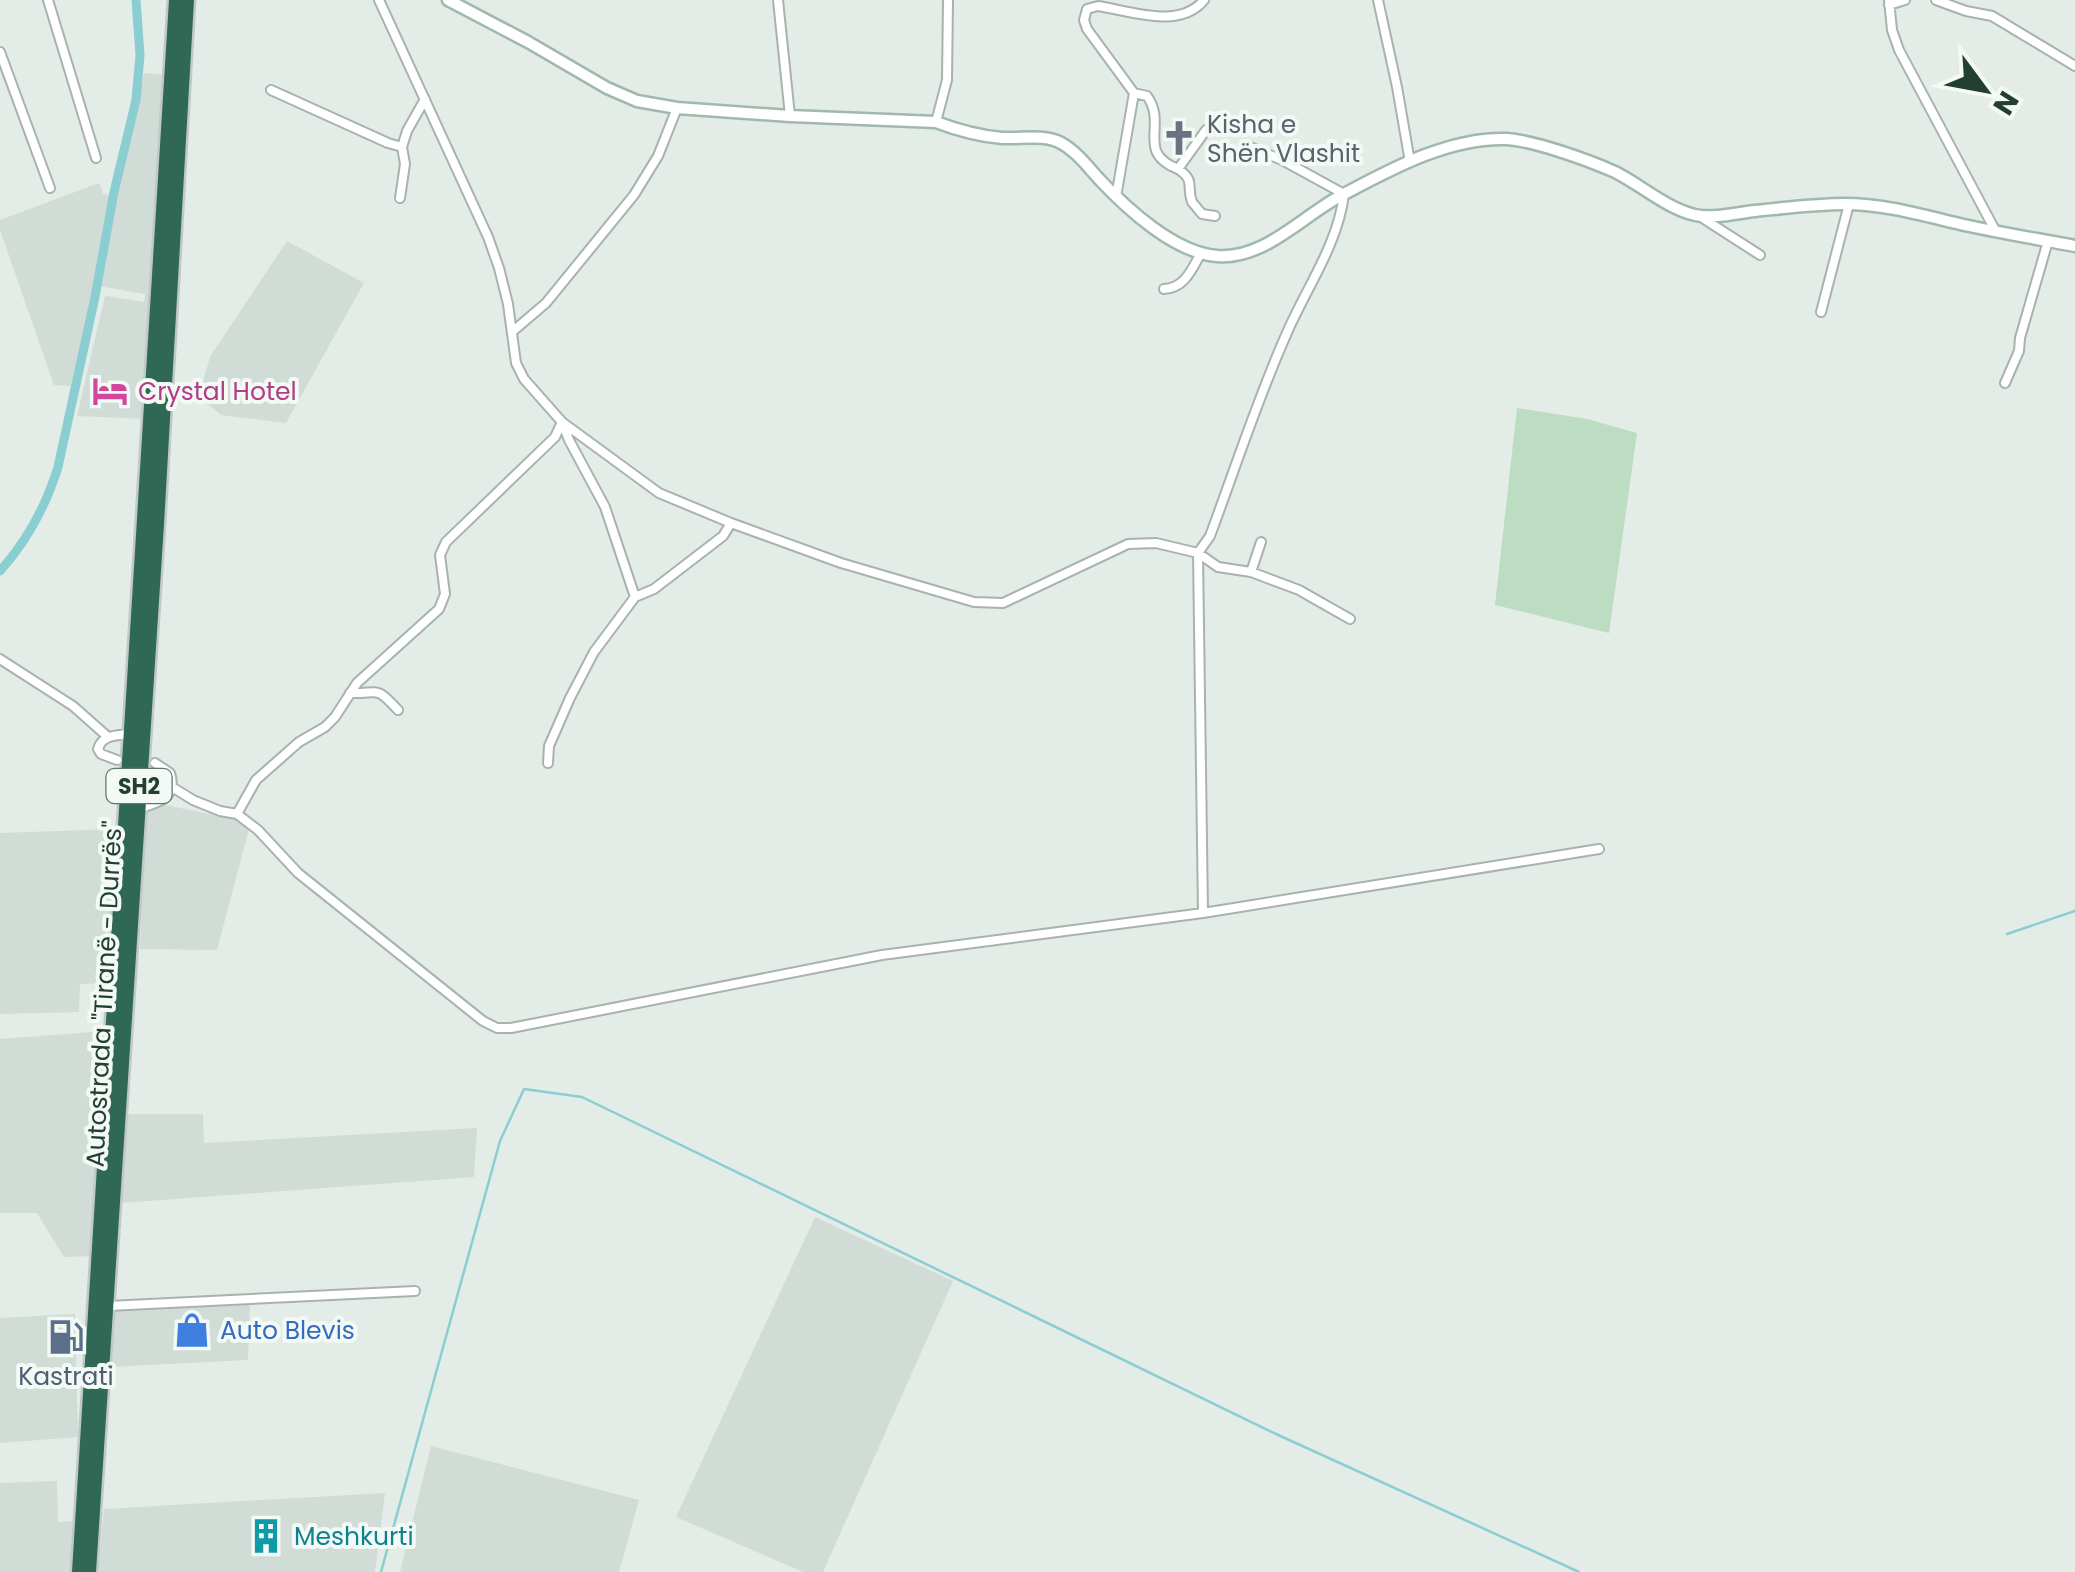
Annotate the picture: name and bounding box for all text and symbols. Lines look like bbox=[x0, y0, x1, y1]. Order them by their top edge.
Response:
north arrow bbox=[1935, 40, 2035, 140]
text: N bbox=[1984, 84, 2028, 122]
place label: Kisha e Shën Vlashit bbox=[1207, 107, 1360, 171]
church icon: Kisha e Shën Vlashit bbox=[1160, 119, 1198, 157]
hotel icon: Crystal Hotel bbox=[91, 372, 129, 410]
place label: Crystal Hotel bbox=[138, 374, 297, 409]
road number: SH2 bbox=[106, 769, 172, 803]
street label: Autostrada "Tiranë - Durrës" bbox=[77, 820, 131, 1168]
shop icon: Auto Blevis bbox=[173, 1311, 211, 1349]
place label: Auto Blevis bbox=[220, 1313, 355, 1348]
fuel station icon: Kastrati bbox=[47, 1318, 85, 1356]
place label: Kastrati bbox=[18, 1359, 114, 1394]
building icon: Meshkurti bbox=[247, 1517, 285, 1555]
place label: Meshkurti bbox=[294, 1519, 414, 1554]

